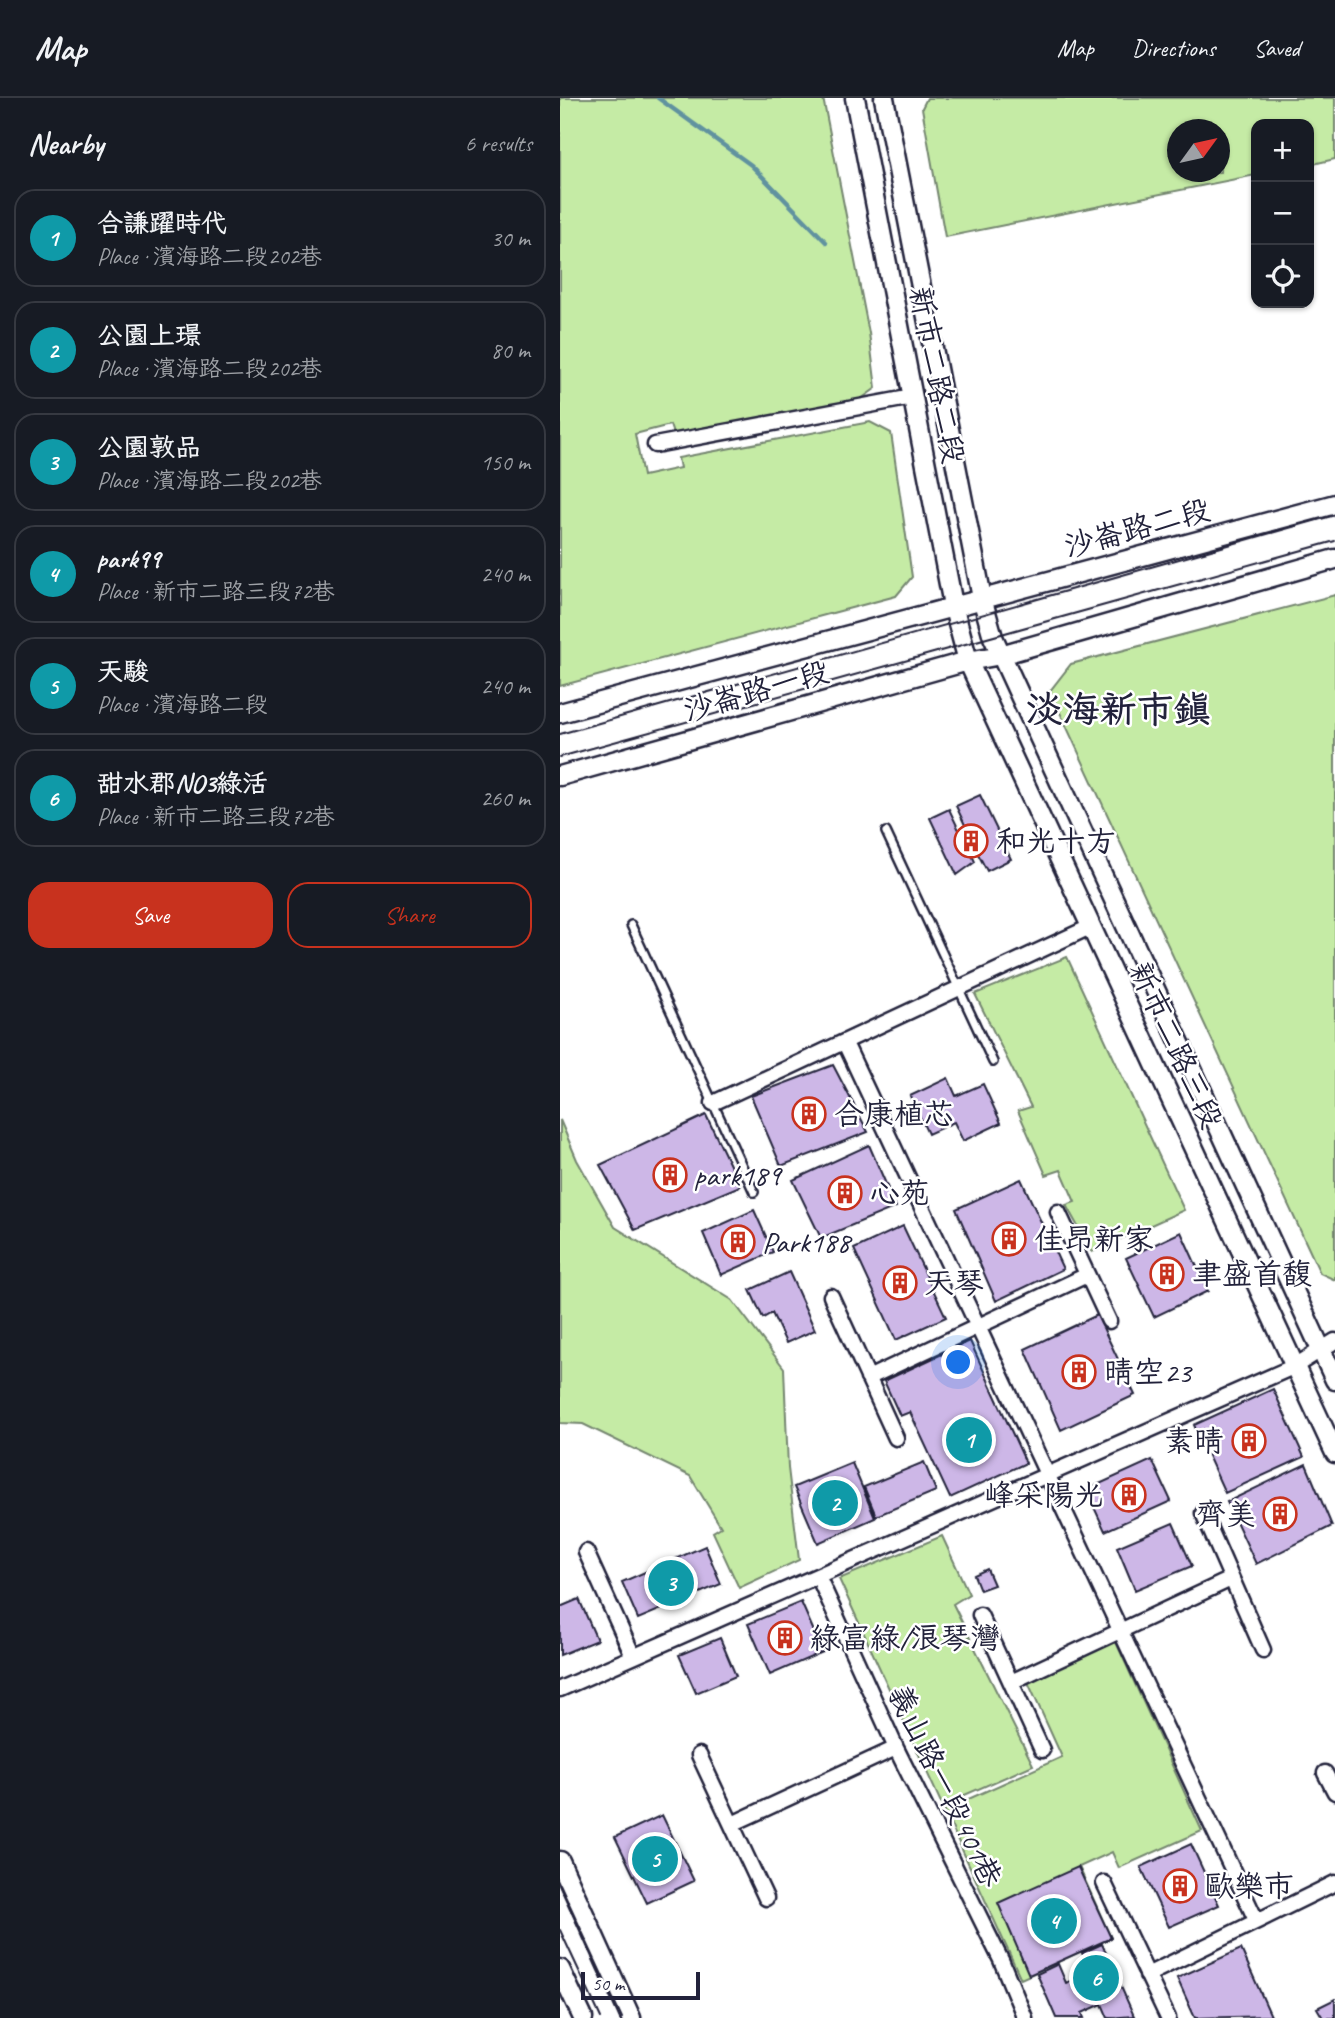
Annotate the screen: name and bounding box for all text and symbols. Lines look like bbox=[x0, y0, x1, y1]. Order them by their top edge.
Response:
text: Map bbox=[35, 27, 86, 69]
text: Map bbox=[1057, 33, 1094, 63]
text: Directions bbox=[1132, 33, 1215, 63]
text: Saved bbox=[1253, 33, 1300, 63]
north arrow bbox=[1167, 119, 1230, 182]
map controls bbox=[1251, 119, 1314, 308]
button: + bbox=[1251, 119, 1314, 182]
text: Nearby bbox=[28, 125, 104, 163]
text: 6 results bbox=[465, 129, 532, 158]
button: − bbox=[1251, 182, 1314, 245]
text: 合謙躍時代 bbox=[97, 207, 227, 240]
text: 1 bbox=[48, 224, 58, 253]
text: 30 m bbox=[491, 224, 530, 253]
text: Place · 濱海路二段202巷 bbox=[97, 242, 322, 271]
button: locate bbox=[1251, 245, 1314, 308]
street label: 新市二路二段 bbox=[901, 283, 973, 467]
text: 公園上璟 bbox=[97, 319, 201, 352]
text: 2 bbox=[48, 336, 58, 365]
text: 80 m bbox=[491, 336, 530, 365]
text: Place · 濱海路二段202巷 bbox=[97, 354, 322, 383]
text: 公園敦品 bbox=[97, 431, 201, 464]
text: 3 bbox=[48, 448, 58, 477]
text: 150 m bbox=[481, 448, 530, 477]
text: Place · 濱海路二段202巷 bbox=[97, 466, 322, 495]
street label: 沙崙路二段 bbox=[1060, 490, 1214, 566]
text: park99 bbox=[97, 542, 160, 575]
text: 4 bbox=[48, 560, 58, 589]
text: 240 m bbox=[481, 560, 530, 589]
text: Place · 新市二路三段72巷 bbox=[97, 577, 335, 606]
street label: 沙崙路一段 bbox=[679, 652, 833, 730]
text: 天駿 bbox=[97, 655, 149, 688]
text: 5 bbox=[48, 672, 58, 701]
text: 240 m bbox=[481, 672, 530, 701]
district label: 淡海新市鎮 bbox=[1026, 686, 1211, 733]
text: Place · 濱海路二段 bbox=[97, 690, 268, 719]
text: 甜水郡NO3綠活 bbox=[97, 767, 268, 800]
text: 6 bbox=[48, 784, 58, 813]
text: 260 m bbox=[481, 784, 530, 813]
text: Place · 新市二路三段72巷 bbox=[97, 802, 335, 831]
building icon: 和光十方 bbox=[952, 822, 990, 860]
place label: 和光十方 bbox=[996, 822, 1116, 860]
button: Save bbox=[28, 882, 273, 948]
button: Share bbox=[287, 882, 532, 948]
street label: 新市二路三段 bbox=[1121, 955, 1231, 1135]
building icon: 合康植芯 bbox=[790, 1095, 828, 1133]
place label: 合康植芯 bbox=[834, 1095, 954, 1133]
building icon: park189 bbox=[651, 1156, 689, 1194]
place label: park189 bbox=[694, 1156, 783, 1194]
building icon: 心苑 bbox=[826, 1174, 864, 1212]
place label: 心苑 bbox=[870, 1174, 930, 1212]
building icon: 佳昂新家 bbox=[990, 1220, 1028, 1258]
place label: 佳昂新家 bbox=[1034, 1220, 1154, 1258]
building icon: Park188 bbox=[719, 1223, 757, 1261]
place label: Park188 bbox=[762, 1223, 853, 1261]
building icon: 聿盛首馥 bbox=[1148, 1255, 1186, 1293]
place label: 聿盛首馥 bbox=[1192, 1255, 1312, 1293]
building icon: 天琴 bbox=[881, 1264, 919, 1302]
place label: 天琴 bbox=[924, 1264, 984, 1302]
your location bbox=[941, 1345, 975, 1379]
building icon: 晴空23 bbox=[1060, 1353, 1098, 1391]
place label: 晴空23 bbox=[1104, 1353, 1193, 1391]
pin: 1 bbox=[946, 1414, 992, 1466]
place label: 素晴 bbox=[1164, 1422, 1224, 1460]
building icon: 素晴 bbox=[1230, 1422, 1268, 1460]
place label: 峰采陽光 bbox=[984, 1476, 1104, 1514]
building icon: 峰采陽光 bbox=[1110, 1476, 1148, 1514]
pin: 2 bbox=[812, 1477, 858, 1529]
place label: 齊美 bbox=[1196, 1495, 1256, 1533]
building icon: 齊美 bbox=[1261, 1495, 1299, 1533]
pin: 3 bbox=[648, 1557, 694, 1609]
building icon: 綠富綠/浪琴灣 bbox=[766, 1619, 804, 1657]
place label: 綠富綠/浪琴灣 bbox=[810, 1619, 1000, 1657]
street label: 義山路一段401巷 bbox=[880, 1679, 1010, 1893]
pin: 5 bbox=[632, 1833, 678, 1885]
building icon: 歐樂市 bbox=[1161, 1867, 1199, 1905]
place label: 歐樂市 bbox=[1204, 1867, 1294, 1905]
pin: 4 bbox=[1031, 1895, 1077, 1947]
pin: 6 bbox=[1073, 1952, 1119, 2004]
scale bar bbox=[581, 1969, 700, 2001]
text: 50 m bbox=[592, 1972, 624, 1996]

